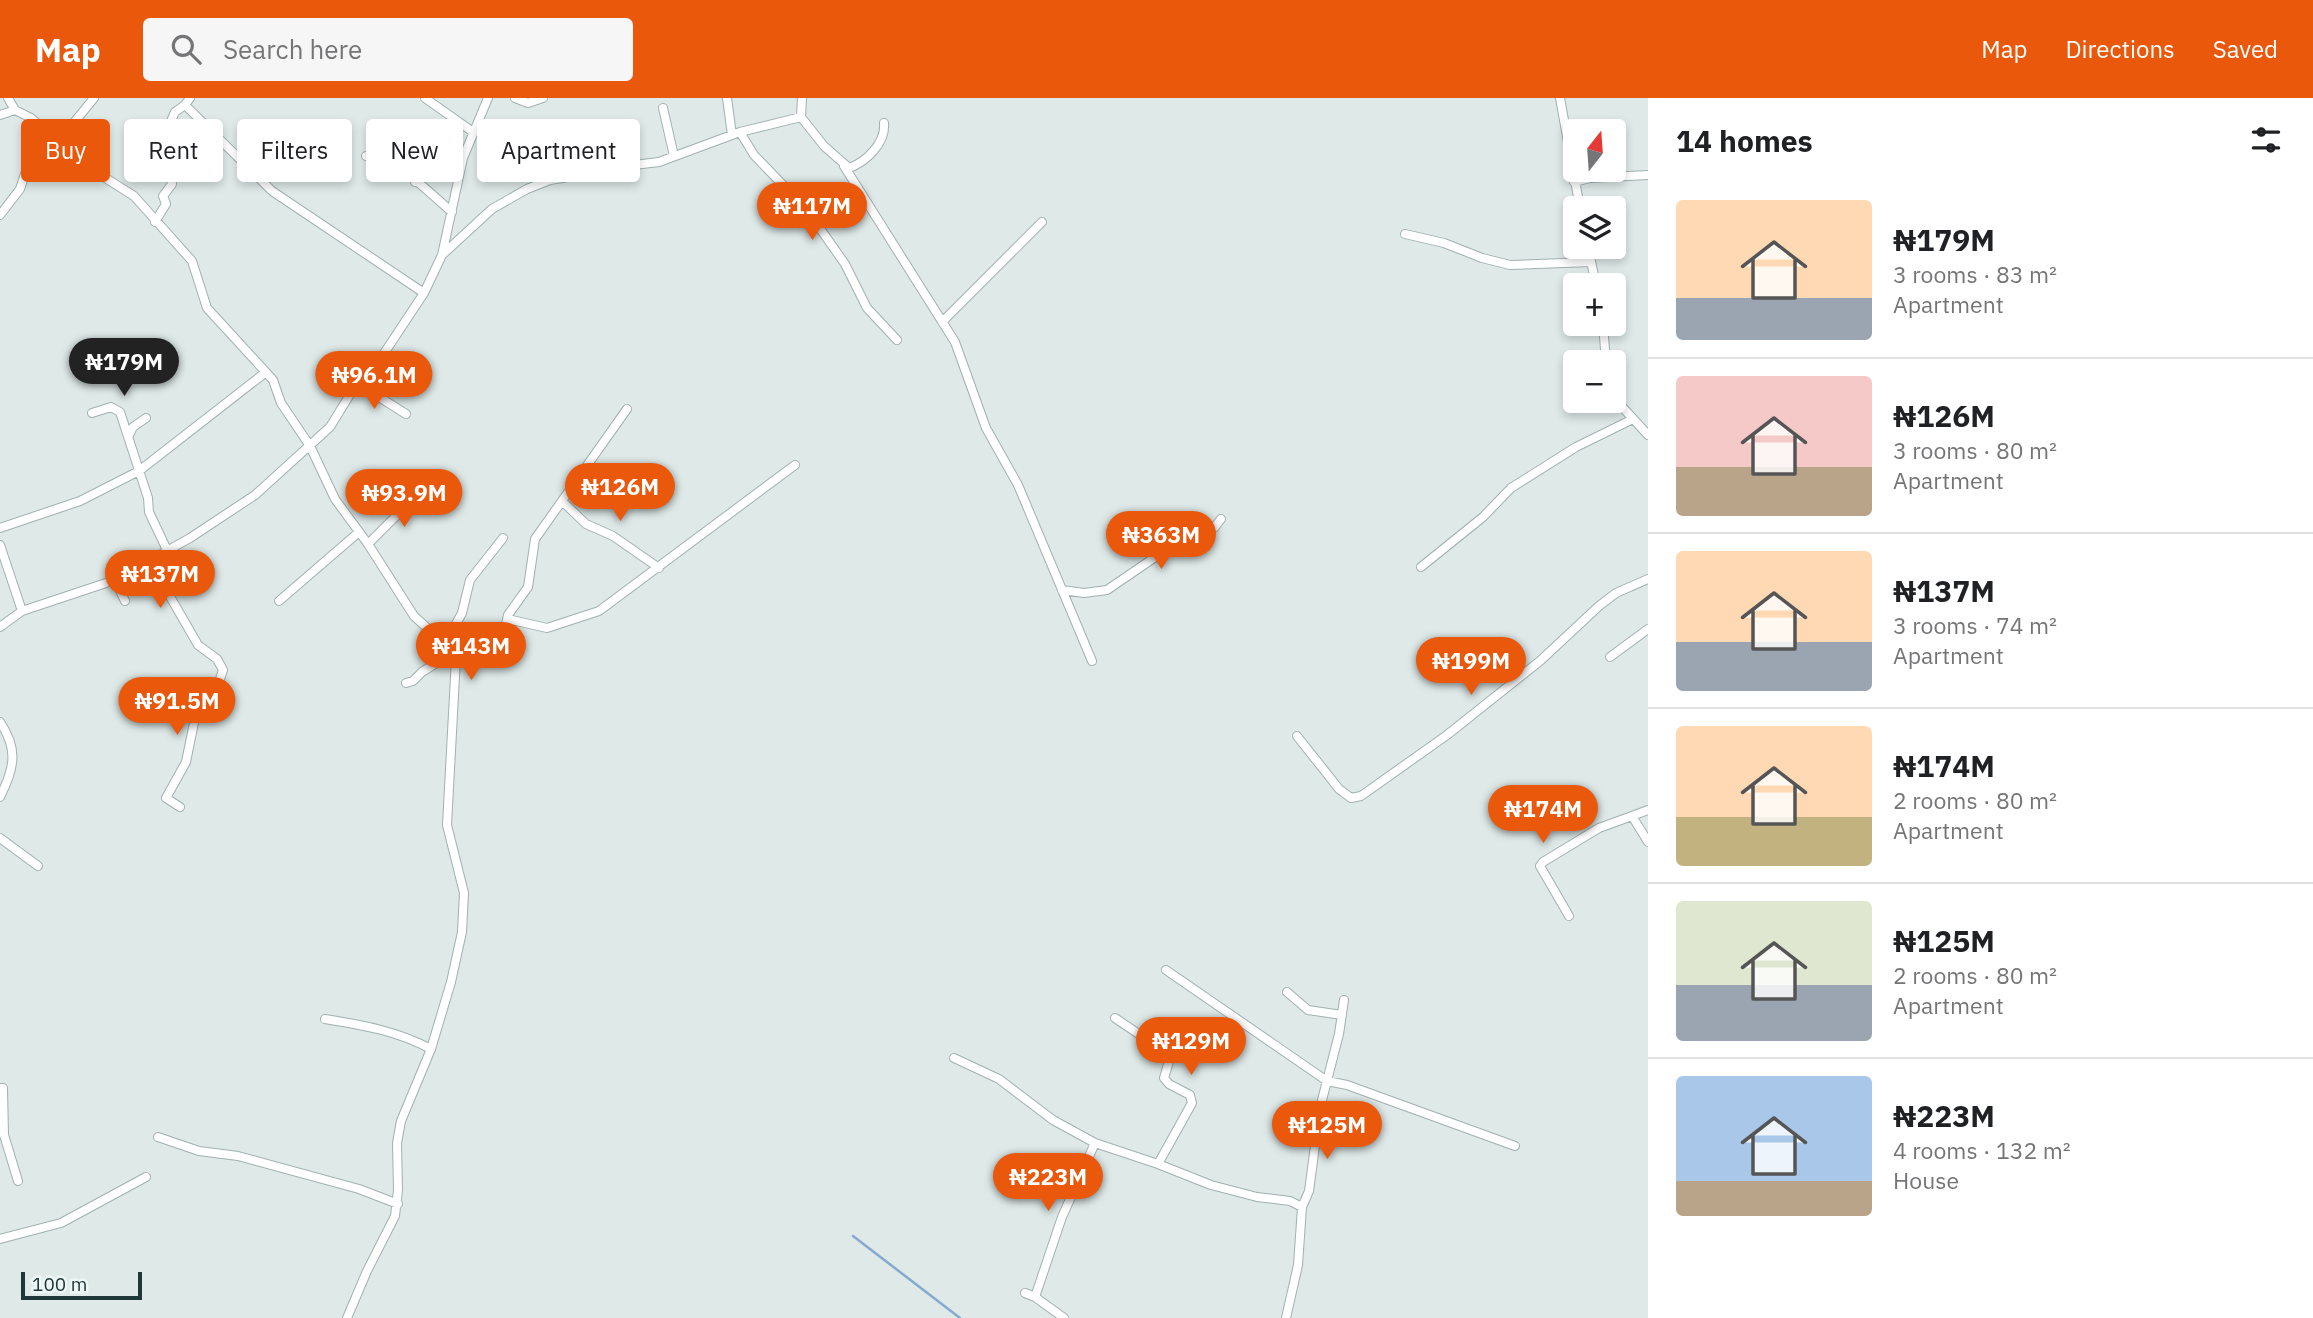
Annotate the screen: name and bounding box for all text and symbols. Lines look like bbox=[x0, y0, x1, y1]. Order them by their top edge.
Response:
search box bbox=[143, 18, 633, 81]
text: Map bbox=[35, 28, 101, 71]
icon: search bbox=[167, 30, 205, 68]
text: Search here bbox=[223, 32, 362, 66]
text: Map bbox=[1981, 33, 2027, 65]
text: Directions bbox=[2065, 33, 2175, 65]
text: Saved bbox=[2213, 33, 2278, 65]
chip: Buy bbox=[21, 119, 110, 182]
chip: Rent bbox=[124, 119, 223, 182]
chip: Filters bbox=[237, 119, 352, 182]
chip: New bbox=[366, 119, 463, 182]
chip: Apartment bbox=[477, 119, 640, 182]
north arrow bbox=[1563, 119, 1626, 182]
map controls bbox=[1563, 119, 1626, 413]
text: 14 homes bbox=[1676, 121, 1813, 160]
icon: filters bbox=[2247, 121, 2285, 159]
pin: ₦117M bbox=[763, 183, 861, 242]
text: ₦117M bbox=[773, 190, 851, 220]
button: layers bbox=[1563, 196, 1626, 259]
text: ₦179M bbox=[1893, 220, 1995, 259]
icon: home bbox=[1732, 228, 1816, 312]
text: 3 rooms · 83 m² bbox=[1893, 259, 2057, 289]
button: + bbox=[1563, 273, 1626, 336]
text: Apartment bbox=[1893, 289, 2004, 319]
pin: ₦179M bbox=[75, 338, 173, 398]
text: ₦179M bbox=[85, 346, 163, 376]
button: − bbox=[1563, 350, 1626, 413]
pin: ₦96.1M bbox=[317, 352, 431, 411]
text: ₦96.1M bbox=[331, 359, 417, 389]
text: ₦126M bbox=[1893, 396, 1995, 435]
icon: home bbox=[1732, 404, 1816, 488]
text: 3 rooms · 80 m² bbox=[1893, 435, 2057, 465]
pin: ₦126M bbox=[571, 464, 669, 523]
text: Apartment bbox=[1893, 465, 2004, 495]
pin: ₦93.9M bbox=[347, 470, 461, 529]
text: ₦126M bbox=[581, 471, 659, 501]
text: ₦93.9M bbox=[361, 477, 447, 507]
pin: ₦363M bbox=[1112, 512, 1210, 571]
text: ₦363M bbox=[1122, 519, 1200, 549]
pin: ₦137M bbox=[111, 550, 209, 610]
text: ₦137M bbox=[121, 558, 199, 588]
text: ₦137M bbox=[1893, 571, 1995, 610]
icon: home bbox=[1732, 579, 1816, 663]
text: 3 rooms · 74 m² bbox=[1893, 610, 2057, 640]
pin: ₦143M bbox=[422, 622, 520, 682]
text: ₦143M bbox=[432, 630, 510, 660]
pin: ₦199M bbox=[1422, 638, 1520, 697]
text: Apartment bbox=[1893, 640, 2004, 670]
text: ₦199M bbox=[1432, 645, 1510, 675]
pin: ₦91.5M bbox=[120, 678, 234, 737]
text: ₦91.5M bbox=[134, 685, 220, 715]
text: ₦174M bbox=[1893, 746, 1995, 785]
icon: home bbox=[1732, 754, 1816, 838]
text: 2 rooms · 80 m² bbox=[1893, 785, 2057, 815]
pin: ₦174M bbox=[1494, 786, 1592, 845]
text: ₦174M bbox=[1504, 793, 1582, 823]
text: Apartment bbox=[1893, 815, 2004, 845]
text: ₦125M bbox=[1893, 921, 1995, 960]
icon: home bbox=[1732, 929, 1816, 1013]
text: 2 rooms · 80 m² bbox=[1893, 960, 2057, 990]
text: Apartment bbox=[1893, 990, 2004, 1020]
pin: ₦129M bbox=[1142, 1018, 1240, 1077]
text: ₦129M bbox=[1152, 1025, 1230, 1055]
text: ₦223M bbox=[1893, 1096, 1995, 1135]
pin: ₦125M bbox=[1278, 1102, 1376, 1161]
icon: home bbox=[1732, 1104, 1816, 1188]
text: ₦125M bbox=[1288, 1109, 1366, 1139]
text: 4 rooms · 132 m² bbox=[1893, 1135, 2071, 1165]
pin: ₦223M bbox=[999, 1154, 1097, 1213]
text: ₦223M bbox=[1009, 1161, 1087, 1191]
text: House bbox=[1893, 1165, 1959, 1195]
scale bar bbox=[21, 1269, 142, 1301]
text: 100 m bbox=[32, 1272, 87, 1296]

